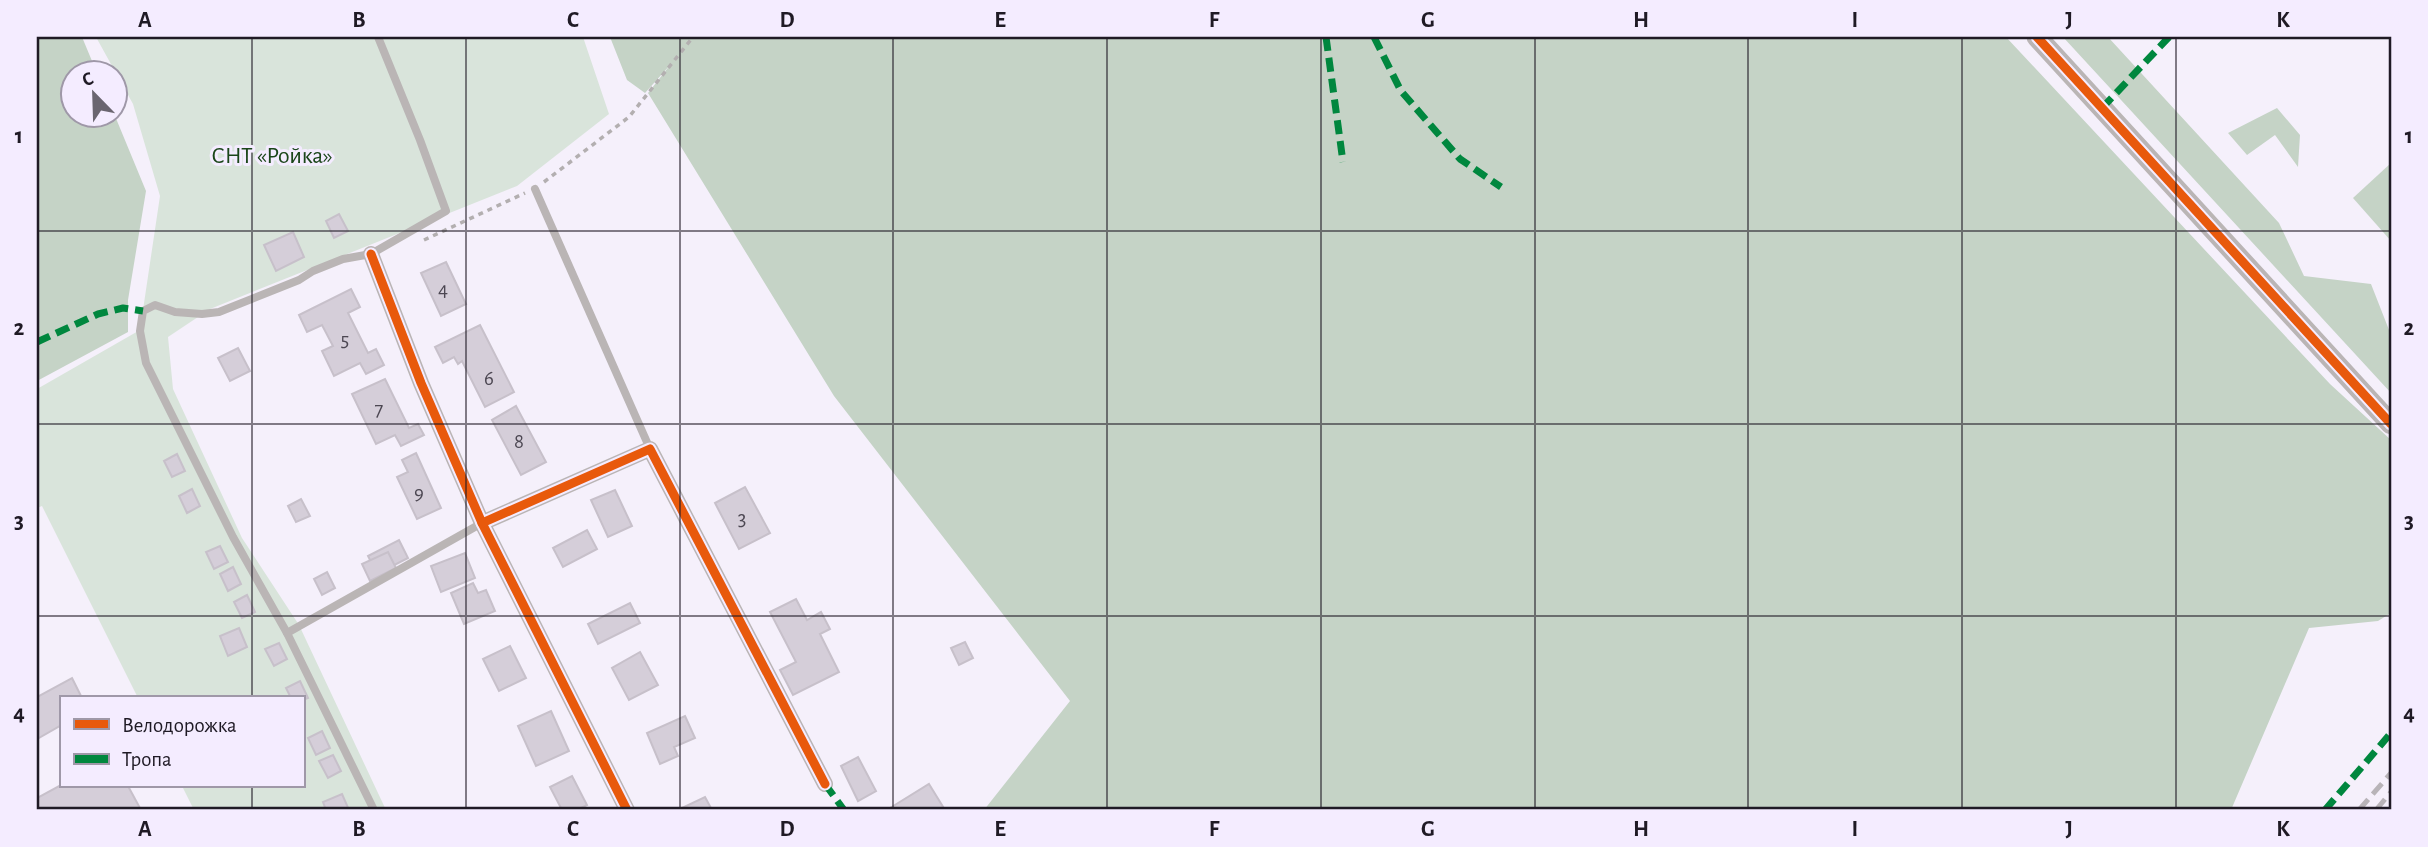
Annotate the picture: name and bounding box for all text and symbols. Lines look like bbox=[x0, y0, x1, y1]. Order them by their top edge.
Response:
text: A bbox=[138, 9, 152, 32]
text: B bbox=[352, 9, 366, 32]
text: C bbox=[567, 9, 579, 32]
text: D bbox=[779, 9, 795, 32]
text: E bbox=[994, 9, 1006, 32]
text: F bbox=[1209, 9, 1220, 32]
text: G bbox=[1421, 9, 1435, 32]
text: H bbox=[1633, 9, 1649, 32]
text: I bbox=[1852, 9, 1858, 32]
text: J bbox=[2065, 9, 2073, 32]
text: K bbox=[2276, 9, 2290, 32]
north arrow bbox=[60, 60, 130, 130]
text: С bbox=[79, 69, 96, 91]
text: 1 bbox=[15, 125, 23, 148]
text: 1 bbox=[2405, 125, 2413, 148]
park label: СНТ «Ройка» bbox=[211, 144, 333, 168]
house number: 4 bbox=[438, 279, 448, 300]
text: 2 bbox=[14, 317, 25, 340]
text: 2 bbox=[2404, 317, 2415, 340]
house number: 5 bbox=[341, 329, 349, 350]
house number: 6 bbox=[484, 368, 494, 389]
house number: 7 bbox=[375, 399, 384, 420]
house number: 8 bbox=[514, 431, 524, 452]
house number: 9 bbox=[414, 482, 424, 503]
house number: 3 bbox=[738, 508, 746, 529]
text: 3 bbox=[14, 510, 24, 533]
text: 3 bbox=[2404, 510, 2414, 533]
legend bbox=[60, 696, 304, 788]
text: 4 bbox=[13, 702, 25, 725]
text: 4 bbox=[2403, 702, 2415, 725]
text: Велодорожка bbox=[122, 715, 237, 736]
text: Тропа bbox=[122, 749, 172, 770]
text: A bbox=[138, 818, 152, 841]
text: B bbox=[352, 818, 366, 841]
text: C bbox=[567, 818, 579, 841]
text: D bbox=[779, 818, 795, 841]
text: E bbox=[994, 818, 1006, 841]
text: F bbox=[1209, 818, 1220, 841]
text: G bbox=[1421, 818, 1435, 841]
text: H bbox=[1633, 818, 1649, 841]
text: I bbox=[1852, 818, 1858, 841]
text: J bbox=[2065, 818, 2073, 841]
text: K bbox=[2276, 818, 2290, 841]

